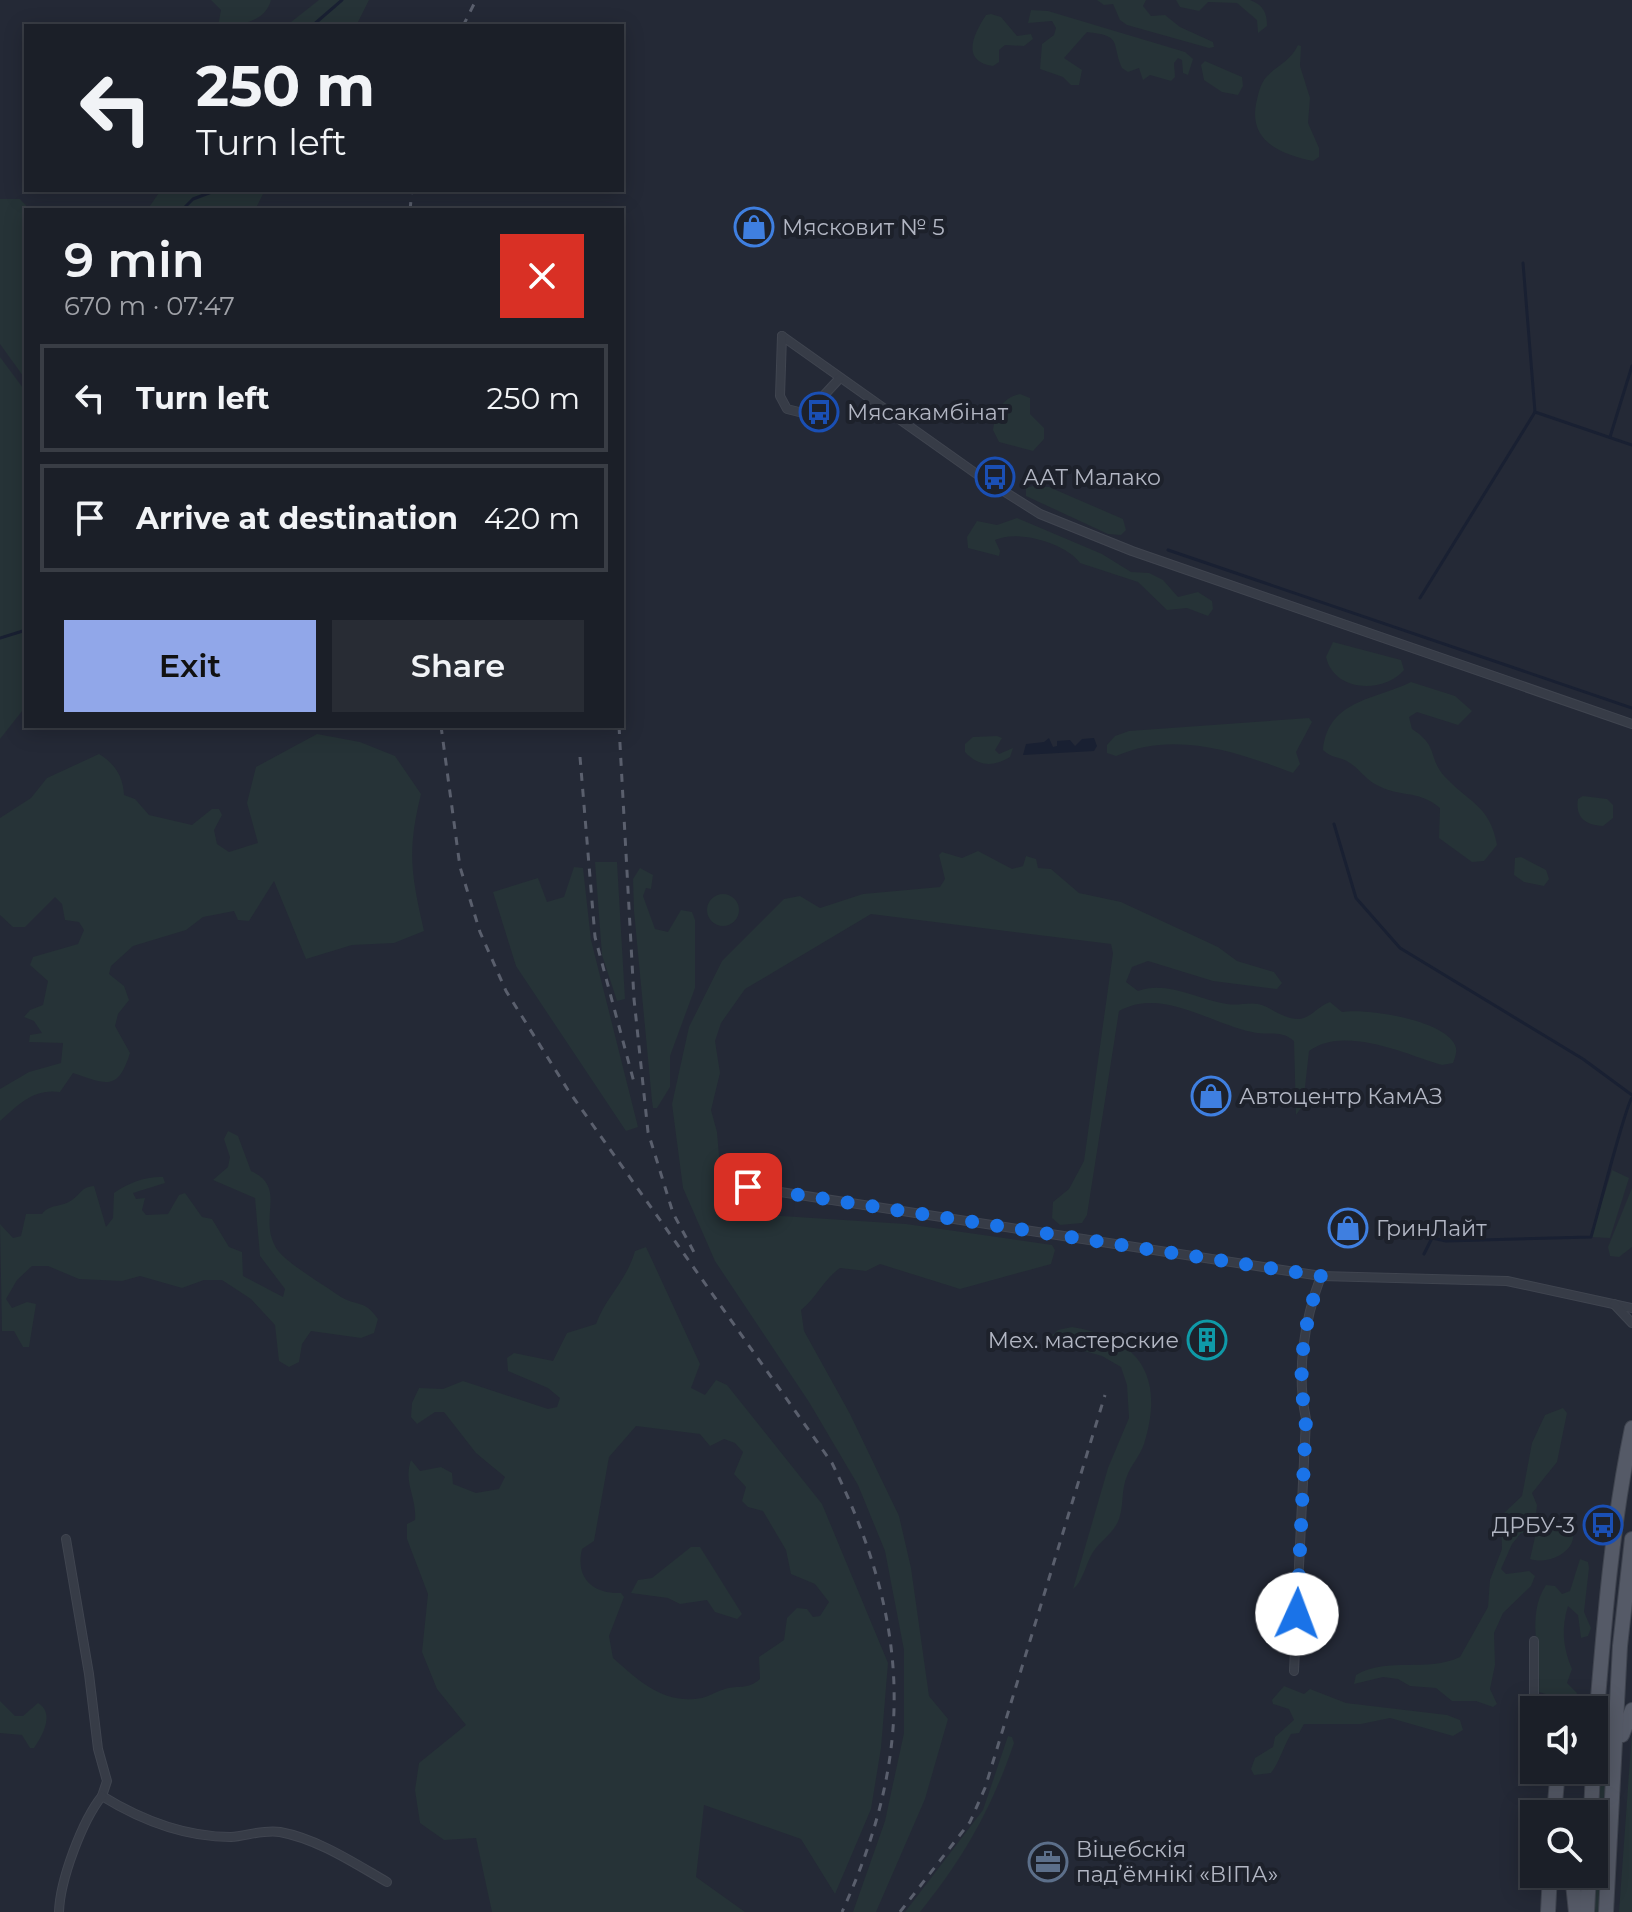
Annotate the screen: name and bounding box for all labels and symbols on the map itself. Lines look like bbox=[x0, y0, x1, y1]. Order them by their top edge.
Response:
shop icon: Мясковит № 5 bbox=[733, 206, 775, 248]
place label: Мясковит № 5 bbox=[782, 214, 945, 241]
bus stop icon: Мясакамбінат bbox=[798, 391, 840, 433]
place label: Мясакамбінат bbox=[847, 399, 1009, 426]
bus stop icon: ААТ Малако bbox=[974, 456, 1016, 498]
place label: ААТ Малако bbox=[1023, 464, 1161, 491]
shop icon: Автоцентр КамАЗ bbox=[1190, 1075, 1232, 1117]
place label: Автоцентр КамАЗ bbox=[1239, 1083, 1443, 1110]
pin bbox=[714, 1153, 782, 1221]
shop icon: ГринЛайт bbox=[1327, 1207, 1369, 1249]
place label: ГринЛайт bbox=[1376, 1215, 1487, 1242]
building icon: Мех. мастерские bbox=[1186, 1319, 1228, 1361]
place label: Мех. мастерские bbox=[988, 1327, 1179, 1354]
bus stop icon: ДРБУ-3 bbox=[1582, 1504, 1624, 1546]
place label: ДРБУ-3 bbox=[1492, 1512, 1575, 1539]
position arrow bbox=[1255, 1572, 1339, 1656]
place label: Віцебскія падʼёмнікі «ВІПА» bbox=[1076, 1836, 1278, 1888]
office icon: Віцебскія падʼёмнікі «ВІПА» bbox=[1027, 1841, 1069, 1883]

